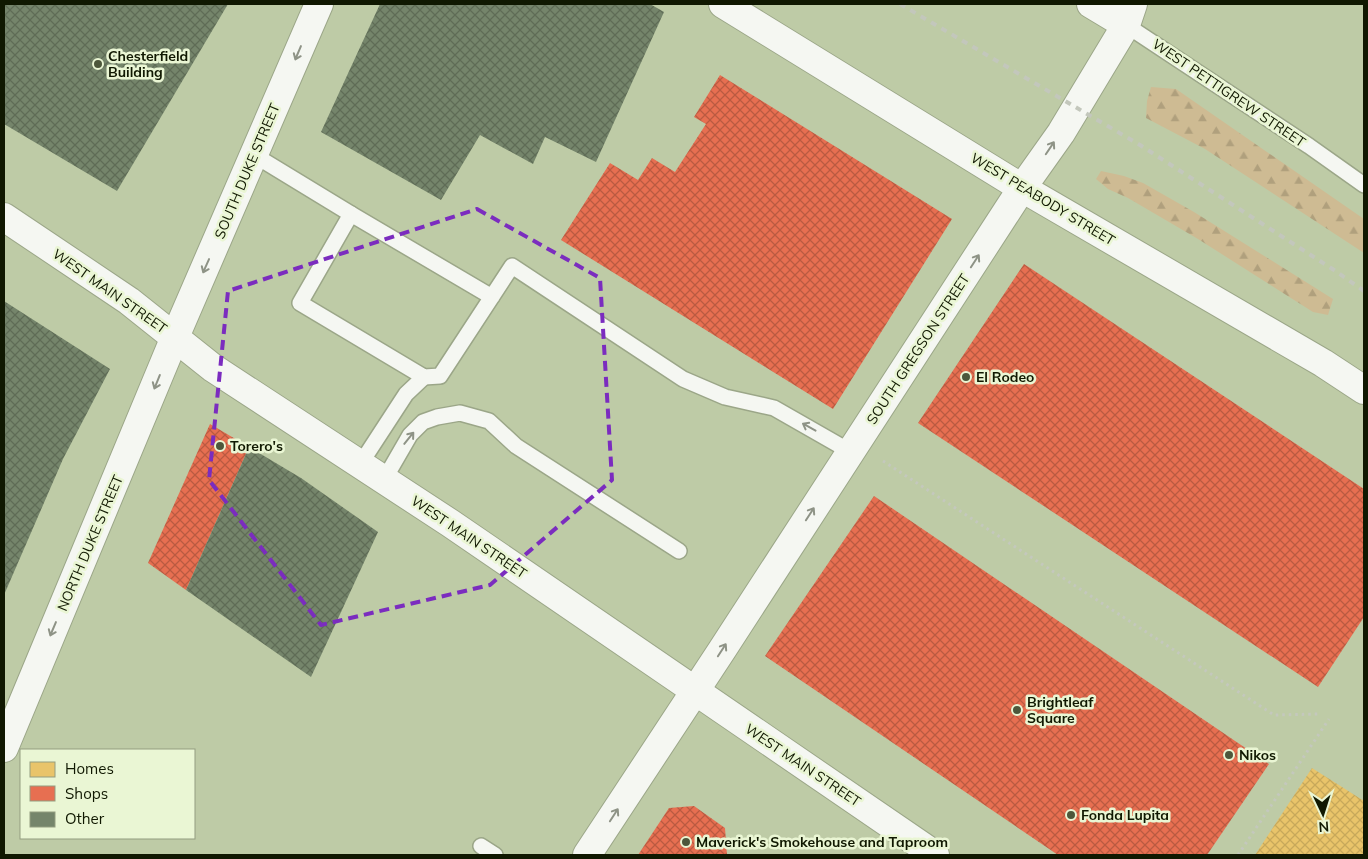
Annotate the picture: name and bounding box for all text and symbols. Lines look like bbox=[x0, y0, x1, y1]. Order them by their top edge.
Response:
street label: WEST PETTIGREW STREET bbox=[1149, 35, 1309, 151]
one-way arrow bbox=[293, 45, 302, 60]
place label: Chesterfield Building bbox=[108, 47, 188, 81]
marker: Chesterfield Building bbox=[92, 58, 104, 70]
street label: SOUTH DUKE STREET bbox=[210, 100, 284, 241]
one-way arrow bbox=[1045, 141, 1055, 155]
street label: WEST PEABODY STREET bbox=[967, 149, 1119, 250]
street label: WEST MAIN STREET bbox=[49, 245, 171, 338]
one-way arrow bbox=[970, 254, 980, 268]
one-way arrow bbox=[201, 258, 211, 273]
street label: SOUTH GREGSON STREET bbox=[863, 270, 974, 428]
place label: El Rodeo bbox=[976, 368, 1034, 386]
marker: El Rodeo bbox=[960, 371, 972, 383]
one-way arrow bbox=[151, 375, 160, 390]
one-way arrow bbox=[802, 422, 816, 432]
one-way arrow bbox=[403, 432, 414, 445]
place label: Torero's bbox=[230, 437, 283, 455]
marker: Torero's bbox=[214, 440, 226, 452]
street label: NORTH DUKE STREET bbox=[53, 472, 127, 614]
street label: WEST MAIN STREET bbox=[408, 492, 531, 583]
one-way arrow bbox=[806, 508, 816, 522]
one-way arrow bbox=[48, 621, 58, 636]
one-way arrow bbox=[717, 644, 727, 658]
place label: Brightleaf Square bbox=[1027, 693, 1094, 727]
marker: Brightleaf Square bbox=[1011, 704, 1023, 716]
street label: WEST MAIN STREET bbox=[742, 720, 865, 811]
place label: Nikos bbox=[1239, 746, 1276, 764]
legend bbox=[20, 749, 195, 839]
marker: Nikos bbox=[1223, 749, 1235, 761]
text: Homes bbox=[65, 759, 114, 778]
text: Shops bbox=[65, 784, 108, 803]
north arrow bbox=[1298, 789, 1348, 839]
place label: Fonda Lupita bbox=[1081, 806, 1169, 824]
one-way arrow bbox=[609, 808, 619, 822]
text: Other bbox=[65, 809, 105, 828]
marker: Fonda Lupita bbox=[1065, 809, 1077, 821]
text: N bbox=[1318, 818, 1330, 836]
place label: Maverick's Smokehouse and Taproom bbox=[696, 833, 948, 851]
marker: Maverick's Smokehouse and Taproom bbox=[680, 836, 692, 848]

